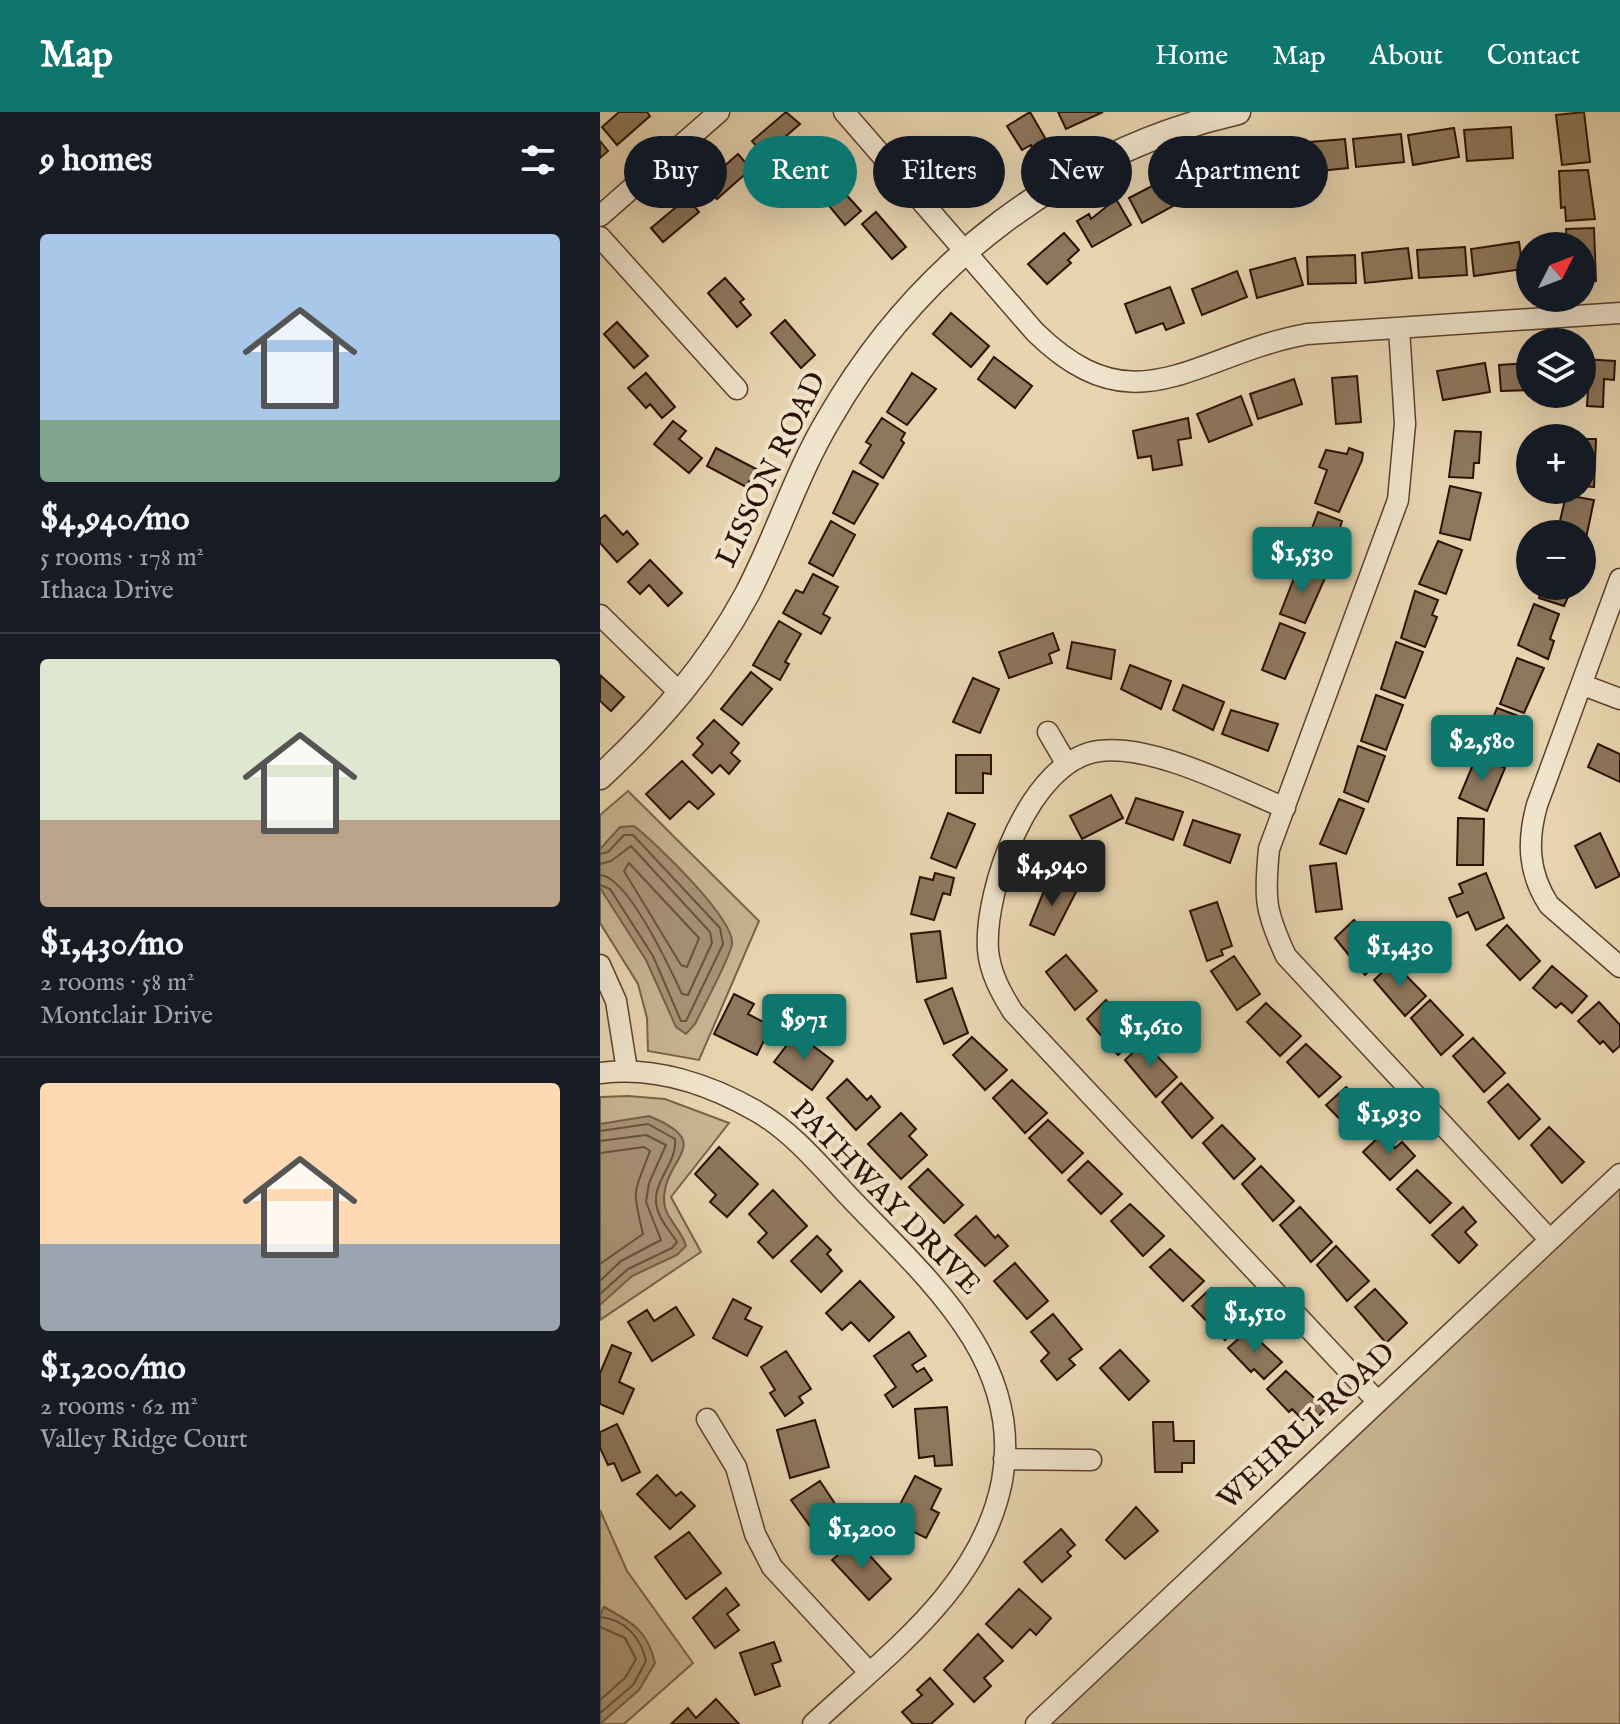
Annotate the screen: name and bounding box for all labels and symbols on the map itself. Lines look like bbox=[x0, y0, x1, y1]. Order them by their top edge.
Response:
north arrow bbox=[1516, 232, 1596, 312]
street label: LISSON ROAD bbox=[708, 366, 836, 574]
pin: $1,530 bbox=[1237, 527, 1367, 595]
pin: $2,580 bbox=[1417, 715, 1547, 783]
pin: $4,940 bbox=[987, 840, 1117, 908]
pin: $1,430 bbox=[1335, 921, 1465, 989]
pin: $971 bbox=[757, 994, 851, 1062]
pin: $1,610 bbox=[1086, 1001, 1216, 1069]
pin: $1,930 bbox=[1324, 1088, 1454, 1156]
street label: PATHWAY DRIVE bbox=[782, 1092, 988, 1304]
pin: $1,510 bbox=[1190, 1287, 1320, 1355]
street label: WEHRLI ROAD bbox=[1210, 1335, 1404, 1519]
pin: $1,200 bbox=[797, 1503, 927, 1571]

